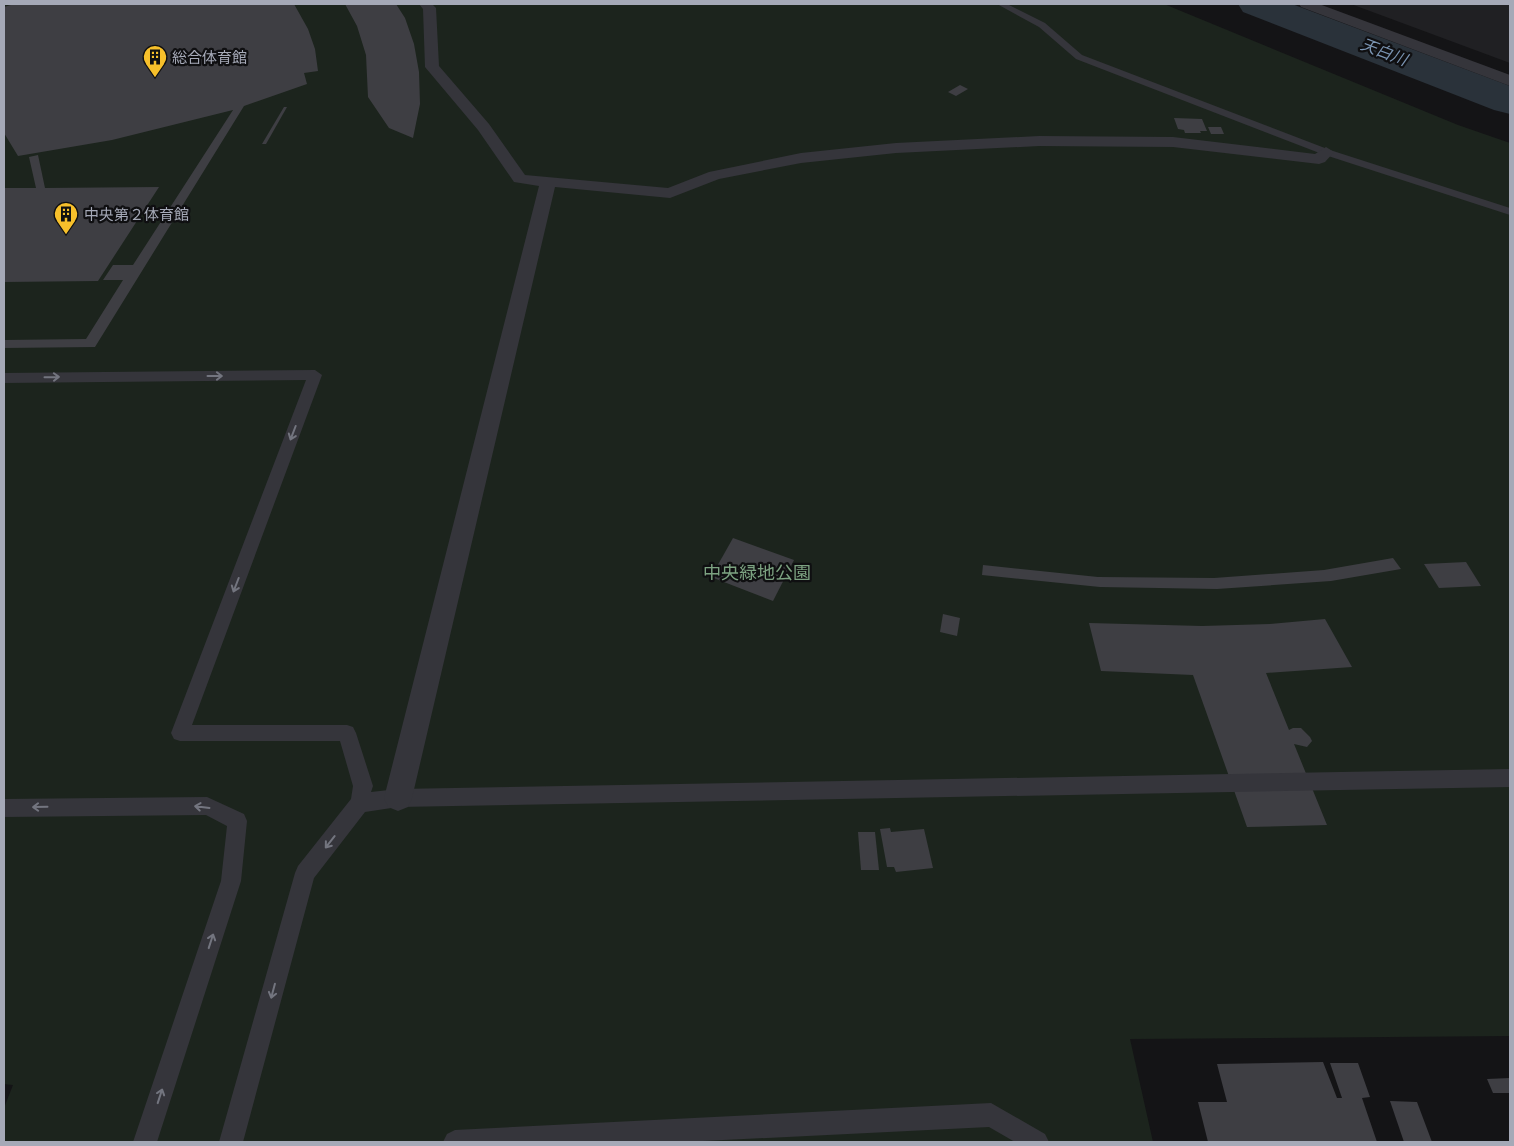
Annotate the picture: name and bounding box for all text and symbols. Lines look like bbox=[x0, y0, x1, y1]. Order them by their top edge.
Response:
water label: 天白川 bbox=[1359, 35, 1411, 69]
building icon: 総合体育館 bbox=[142, 44, 168, 78]
place label: 総合体育館 bbox=[172, 49, 247, 66]
building icon: 中央第２体育館 bbox=[53, 201, 79, 235]
place label: 中央第２体育館 bbox=[84, 206, 189, 223]
one-way arrow bbox=[206, 371, 223, 381]
one-way arrow bbox=[44, 372, 60, 382]
one-way arrow bbox=[288, 425, 297, 440]
park label: 中央緑地公園 bbox=[703, 563, 811, 583]
one-way arrow bbox=[231, 577, 240, 593]
one-way arrow bbox=[32, 802, 48, 812]
one-way arrow bbox=[195, 802, 211, 812]
one-way arrow bbox=[324, 835, 335, 848]
one-way arrow bbox=[207, 934, 216, 950]
one-way arrow bbox=[267, 983, 277, 999]
one-way arrow bbox=[156, 1088, 166, 1104]

